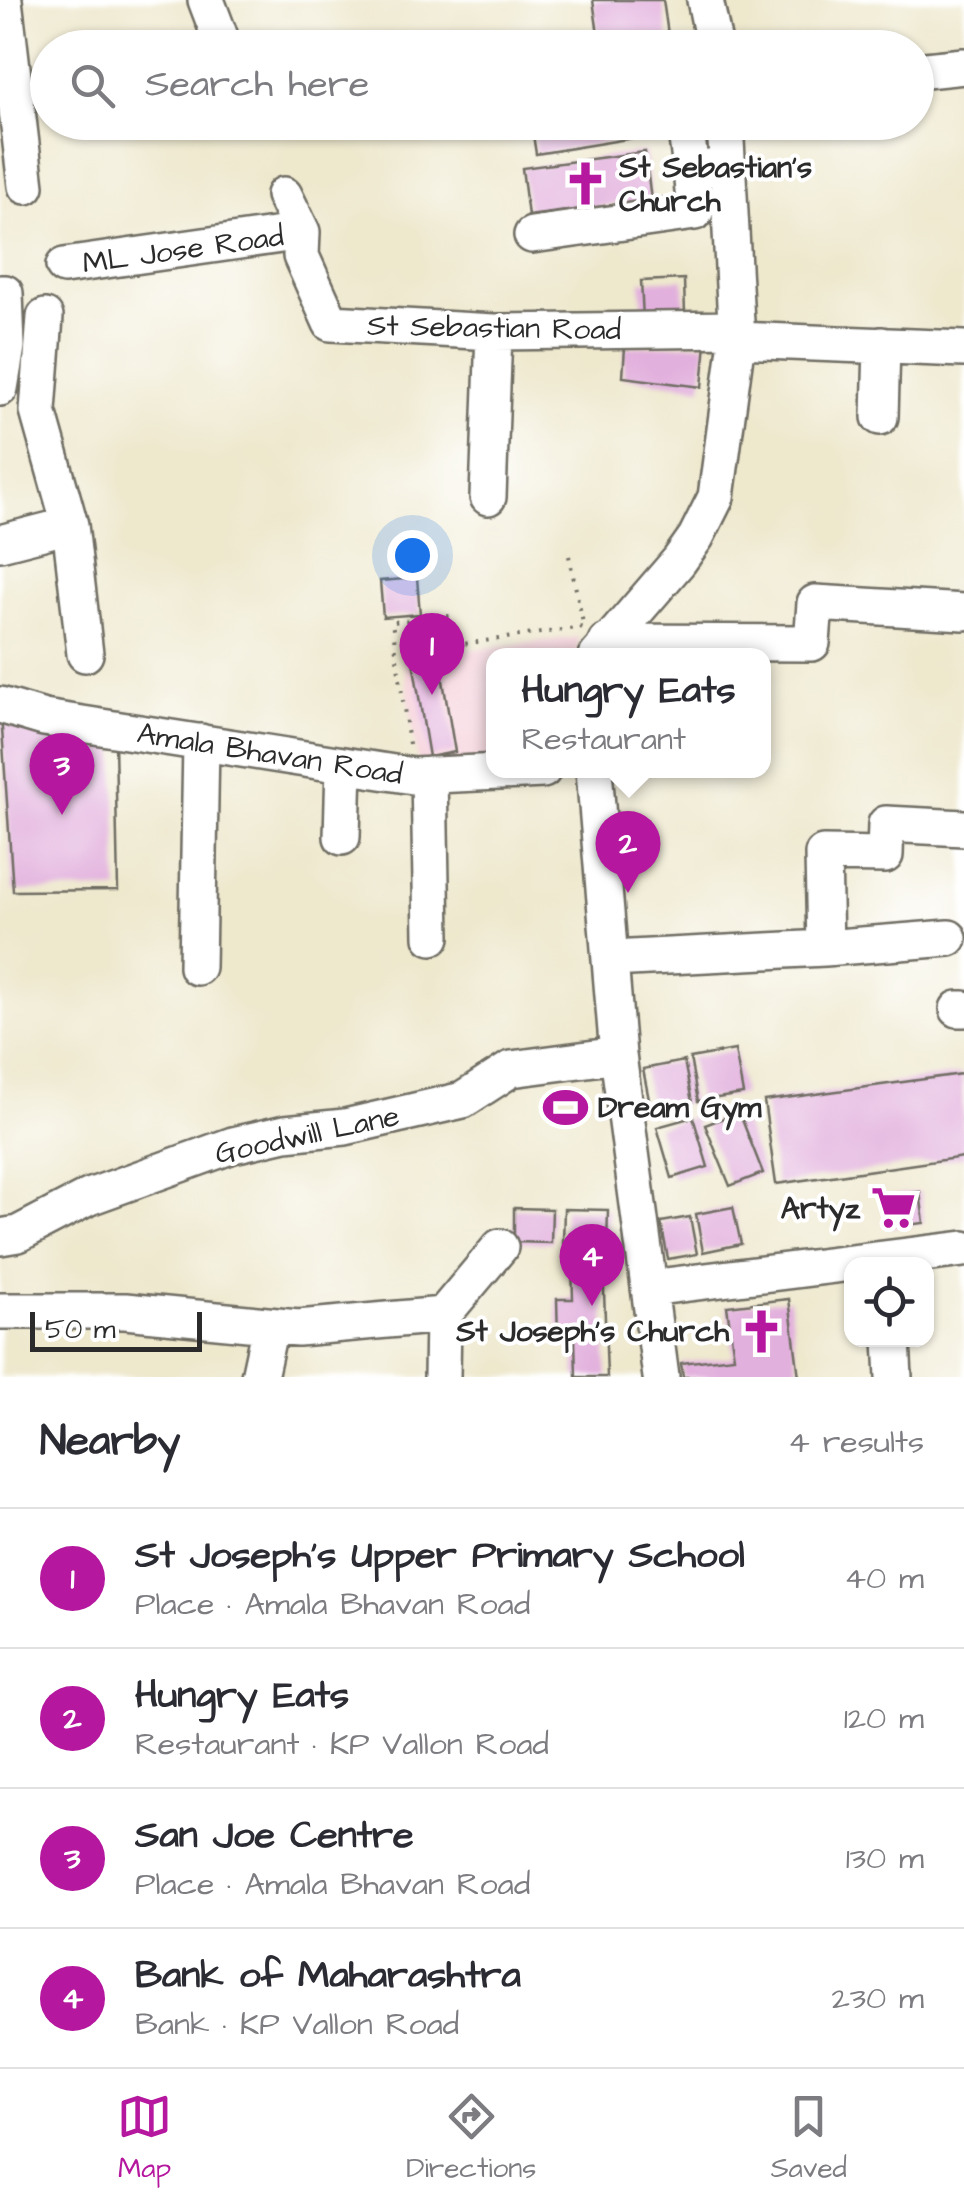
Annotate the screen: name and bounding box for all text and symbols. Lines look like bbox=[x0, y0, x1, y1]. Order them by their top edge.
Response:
search box bbox=[30, 30, 934, 140]
icon: search bbox=[65, 58, 120, 113]
text: Search here bbox=[145, 59, 369, 111]
place label: St Sebastian's Church bbox=[618, 147, 812, 223]
church icon: St Sebastian's Church bbox=[562, 160, 610, 208]
street label: ML Jose Road bbox=[80, 215, 286, 285]
street label: St Sebastian Road bbox=[367, 305, 621, 351]
your location bbox=[387, 530, 438, 581]
pin: 1 bbox=[400, 612, 464, 695]
popup bbox=[486, 648, 771, 778]
text: Hungry Eats bbox=[521, 665, 736, 717]
street label: Amala Bhavan Road bbox=[134, 712, 405, 796]
text: Restaurant bbox=[521, 717, 686, 762]
pin: 3 bbox=[30, 732, 94, 815]
pin: 2 bbox=[596, 810, 660, 893]
sports icon: Dream Gym bbox=[541, 1083, 589, 1131]
place label: Dream Gym bbox=[598, 1087, 762, 1131]
street label: Goodwill Lane bbox=[211, 1095, 403, 1175]
supermarket icon: Artyz bbox=[869, 1184, 917, 1232]
place label: Artyz bbox=[781, 1188, 861, 1232]
pin: 4 bbox=[560, 1224, 624, 1306]
map controls bbox=[844, 1257, 934, 1347]
button: locate bbox=[844, 1257, 934, 1347]
scale bar bbox=[30, 1307, 202, 1352]
church icon: St Joseph's Church bbox=[738, 1307, 786, 1355]
text: 50 m bbox=[45, 1310, 116, 1349]
place label: St Joseph's Church bbox=[455, 1311, 730, 1354]
text: Nearby bbox=[40, 1413, 180, 1471]
text: 4 results bbox=[788, 1420, 924, 1465]
text: St Joseph's Upper Primary School bbox=[135, 1530, 745, 1582]
text: 1 bbox=[70, 1556, 75, 1601]
text: 40 m bbox=[844, 1556, 924, 1601]
text: Place · Amala Bhavan Road bbox=[135, 1582, 530, 1627]
text: Hungry Eats bbox=[135, 1670, 349, 1722]
text: 2 bbox=[63, 1696, 82, 1741]
text: 120 m bbox=[844, 1696, 924, 1741]
text: Restaurant · KP Vallon Road bbox=[135, 1722, 549, 1767]
text: San Joe Centre bbox=[135, 1810, 414, 1862]
text: 3 bbox=[64, 1836, 81, 1881]
text: 130 m bbox=[846, 1836, 924, 1881]
text: Place · Amala Bhavan Road bbox=[135, 1862, 530, 1907]
text: Bank of Maharashtra bbox=[135, 1950, 521, 2002]
text: 4 bbox=[62, 1976, 83, 2021]
text: 230 m bbox=[832, 1976, 924, 2021]
text: Bank · KP Vallon Road bbox=[135, 2002, 459, 2047]
tab: Map bbox=[117, 2089, 172, 2188]
tab: Directions bbox=[406, 2089, 536, 2188]
tab: Saved bbox=[771, 2089, 847, 2188]

